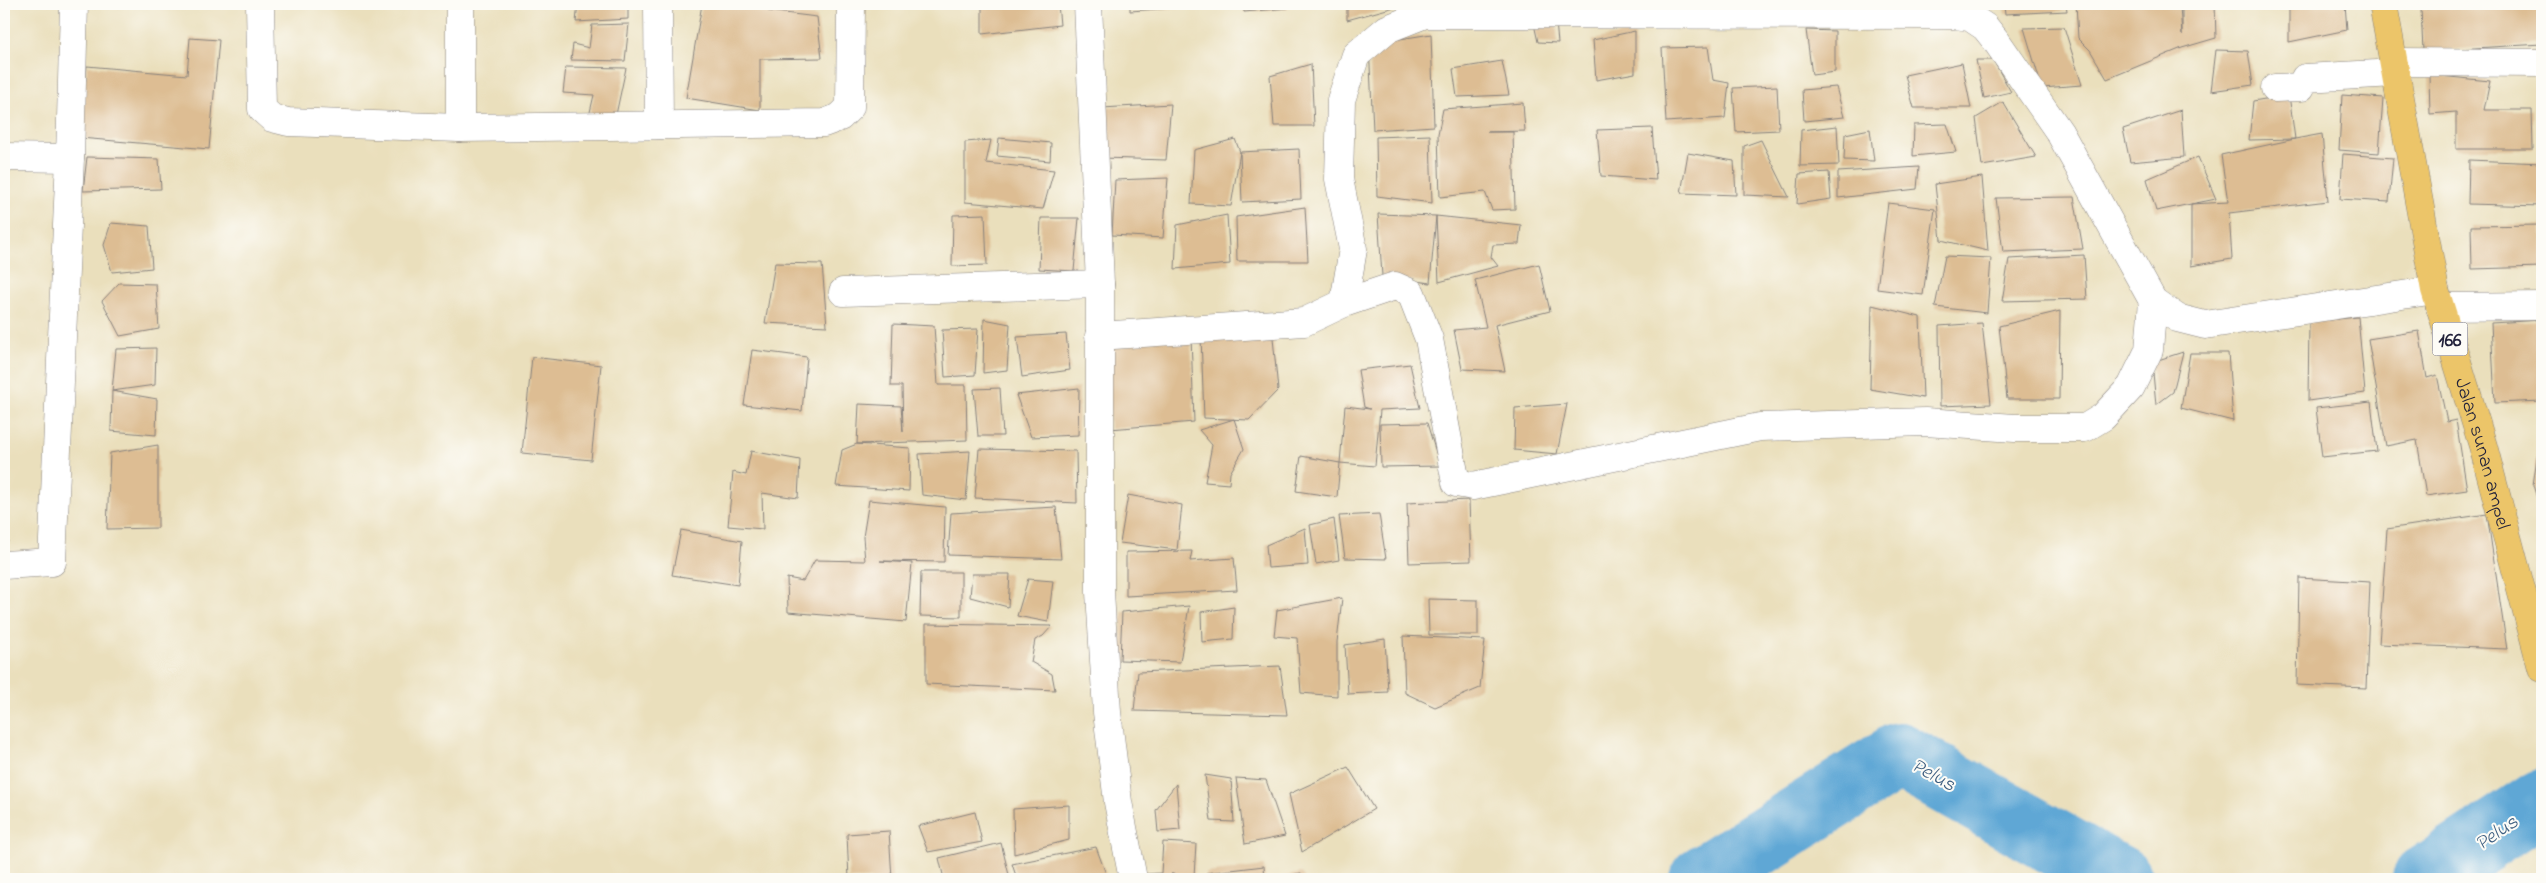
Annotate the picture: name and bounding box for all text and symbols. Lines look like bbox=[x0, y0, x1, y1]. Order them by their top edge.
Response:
road number: 166 bbox=[2432, 322, 2468, 356]
street label: Jalan sunan ampel bbox=[2446, 375, 2516, 533]
water label: Pelus bbox=[1905, 751, 1961, 800]
water label: Pelus bbox=[2469, 808, 2525, 859]

